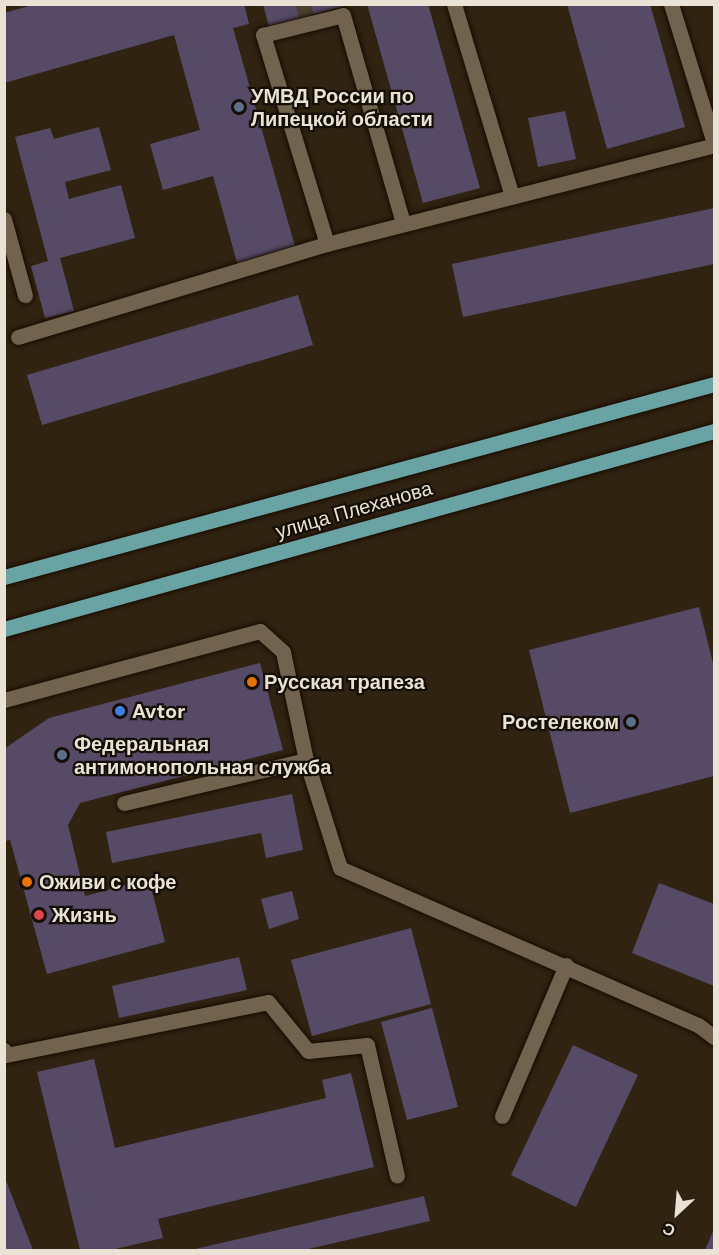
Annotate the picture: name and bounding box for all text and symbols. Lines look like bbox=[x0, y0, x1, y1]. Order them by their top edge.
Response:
place label: УМВД России по Липецкой области bbox=[251, 84, 433, 131]
marker: УМВД России по Липецкой области bbox=[232, 100, 246, 114]
street label: улица Плеханова bbox=[273, 476, 435, 544]
place label: Русская трапеза bbox=[264, 670, 425, 694]
marker: Русская трапеза bbox=[245, 675, 259, 689]
place label: Avtor bbox=[132, 699, 185, 723]
marker: Avtor bbox=[113, 704, 127, 718]
place label: Ростелеком bbox=[502, 710, 619, 734]
marker: Ростелеком bbox=[624, 715, 638, 729]
place label: Федеральная антимонопольная служба bbox=[74, 732, 331, 779]
marker: Федеральная антимонопольная служба bbox=[55, 748, 69, 762]
place label: Оживи с кофе bbox=[39, 870, 176, 894]
marker: Оживи с кофе bbox=[20, 875, 34, 889]
place label: Жизнь bbox=[52, 903, 117, 927]
marker: Жизнь bbox=[30, 906, 48, 924]
north arrow bbox=[647, 1183, 707, 1243]
text: С bbox=[659, 1218, 679, 1242]

